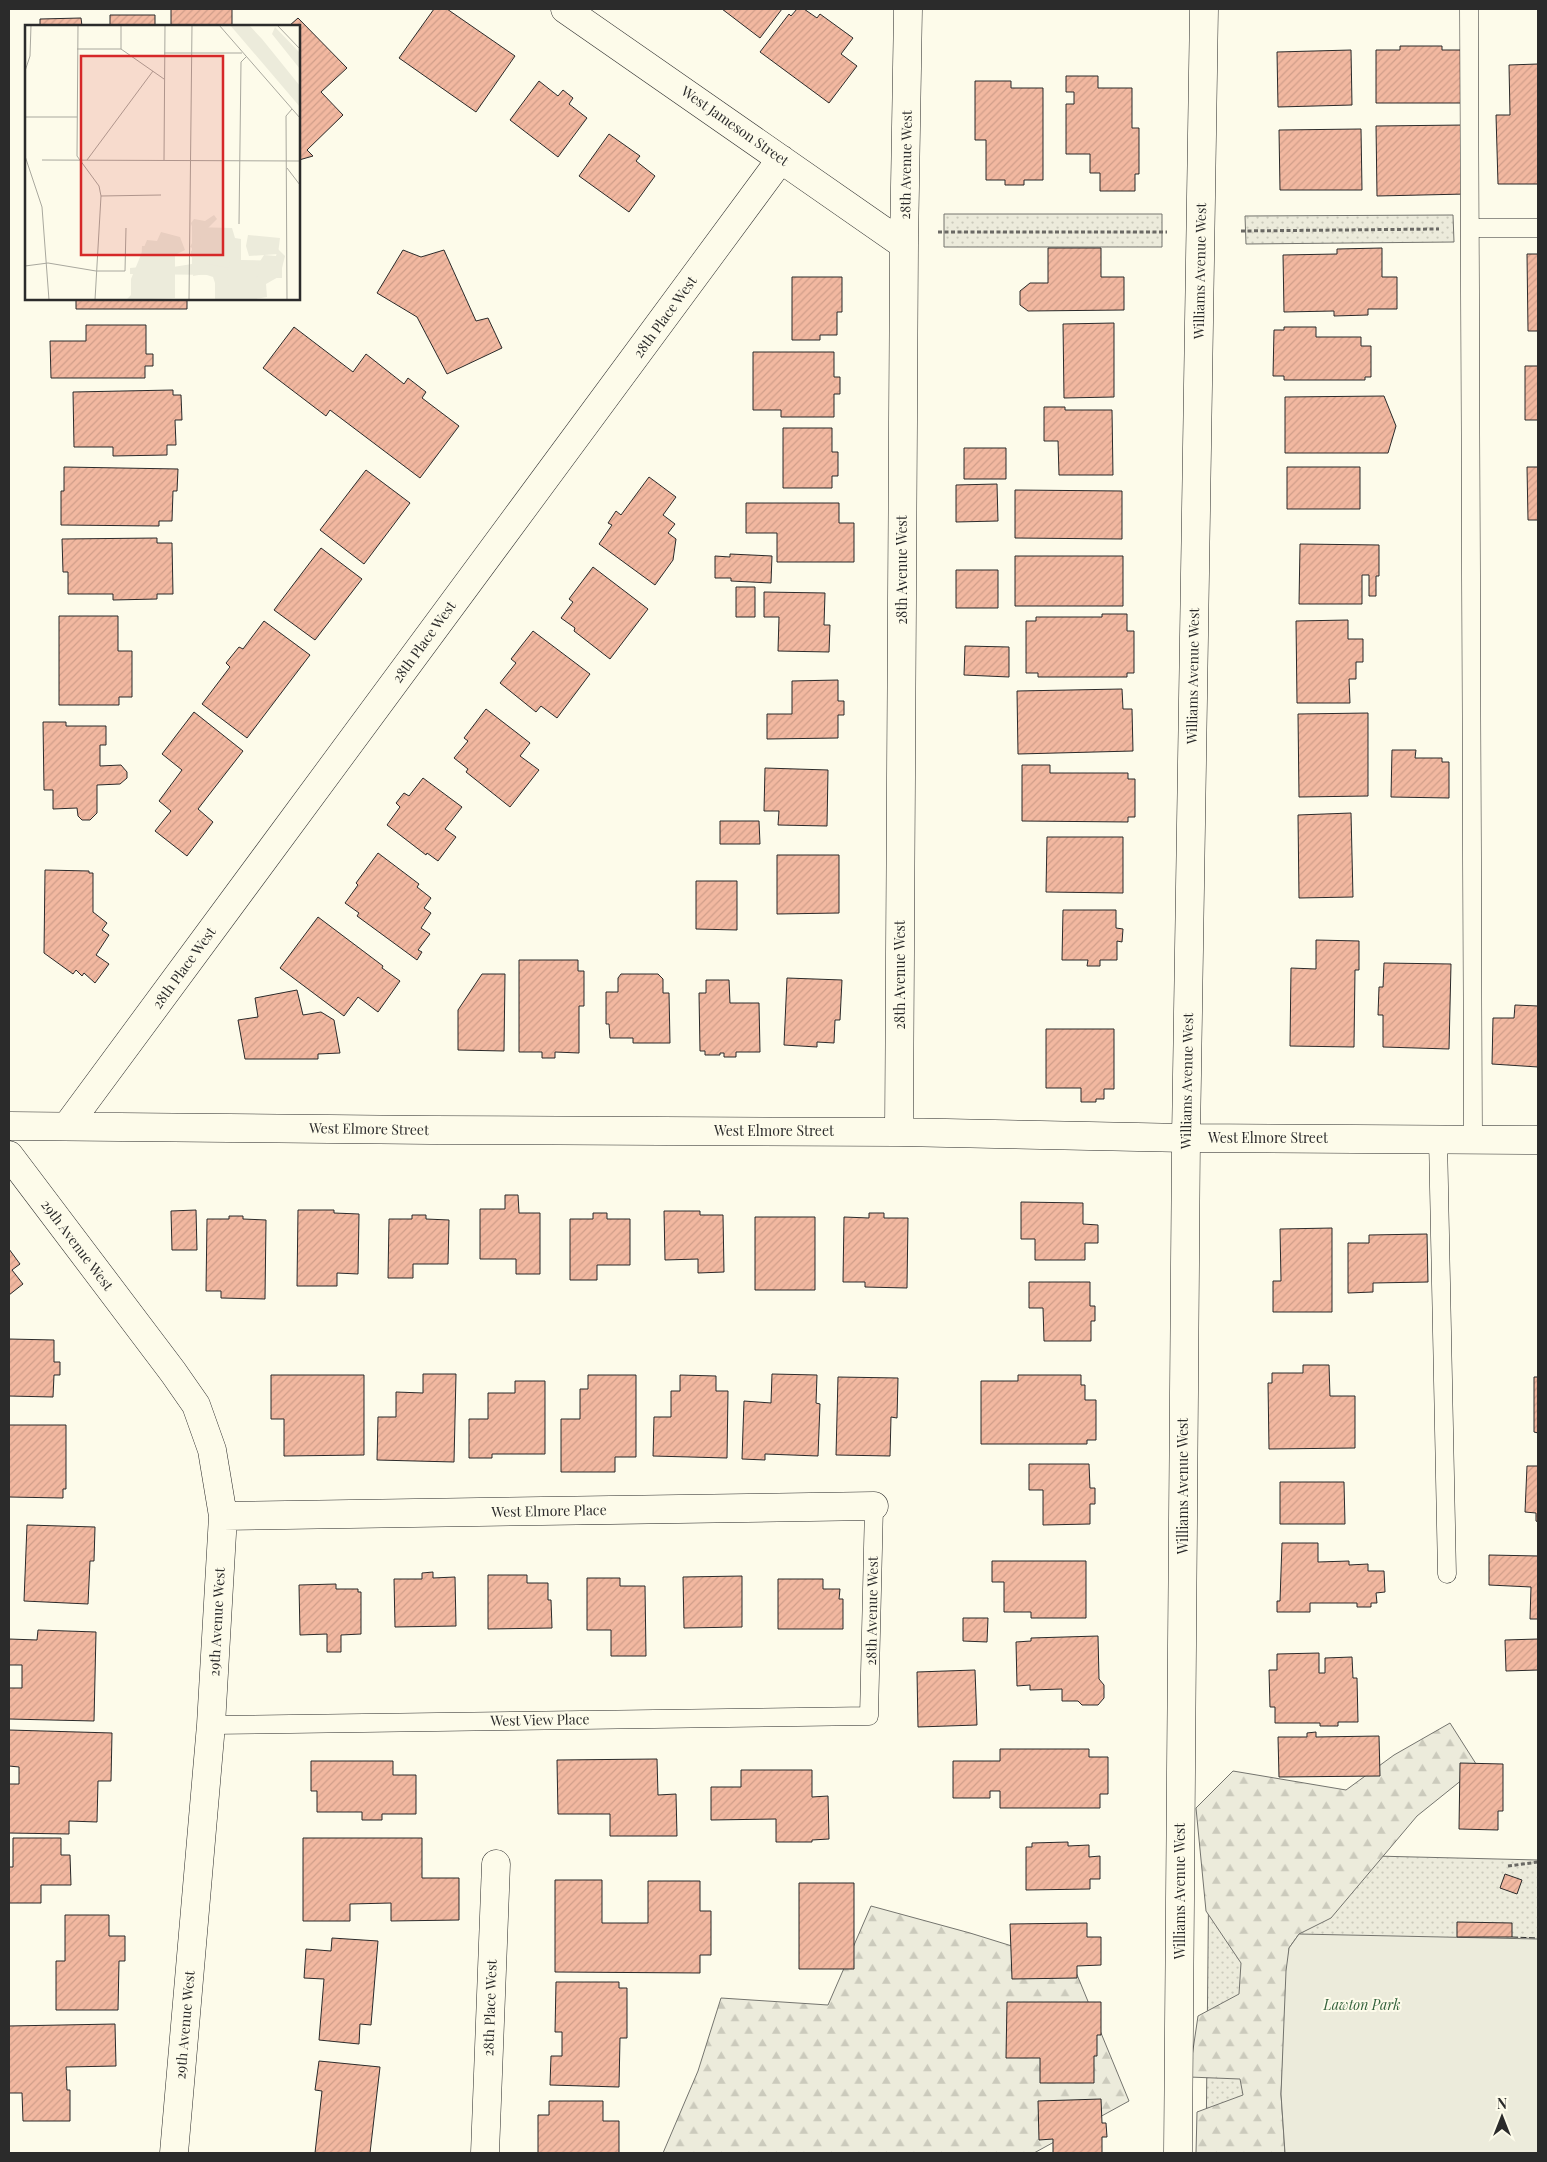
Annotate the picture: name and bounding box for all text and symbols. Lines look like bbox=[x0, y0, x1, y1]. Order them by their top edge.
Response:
inset map bbox=[25, 25, 300, 300]
street label: West Jameson Street bbox=[677, 81, 794, 170]
street label: 28th Avenue West bbox=[895, 109, 916, 220]
street label: Williams Avenue West bbox=[1189, 202, 1210, 340]
street label: 28th Place West bbox=[629, 271, 701, 361]
street label: 28th Avenue West bbox=[892, 514, 911, 625]
street label: 28th Place West bbox=[388, 596, 460, 686]
street label: Williams Avenue West bbox=[1182, 607, 1203, 745]
street label: 28th Avenue West bbox=[890, 919, 909, 1030]
street label: 28th Place West bbox=[148, 922, 220, 1012]
street label: Williams Avenue West bbox=[1176, 1012, 1197, 1150]
street label: West Elmore Street bbox=[308, 1118, 430, 1139]
street label: West Elmore Street bbox=[713, 1121, 835, 1140]
street label: West Elmore Street bbox=[1207, 1128, 1329, 1147]
street label: 29th Avenue West bbox=[37, 1195, 118, 1295]
street label: Williams Avenue West bbox=[1173, 1417, 1192, 1555]
street label: West Elmore Place bbox=[490, 1500, 607, 1521]
street label: 28th Avenue West bbox=[861, 1555, 882, 1666]
street label: 29th Avenue West bbox=[204, 1566, 229, 1677]
street label: West View Place bbox=[489, 1709, 590, 1730]
street label: Williams Avenue West bbox=[1170, 1822, 1189, 1960]
street label: 28th Place West bbox=[478, 1958, 501, 2057]
street label: 29th Avenue West bbox=[170, 1969, 199, 2080]
park label: Lawton Park bbox=[1323, 1995, 1400, 2014]
north arrow bbox=[1477, 2092, 1527, 2142]
text: N bbox=[1497, 2094, 1507, 2113]

